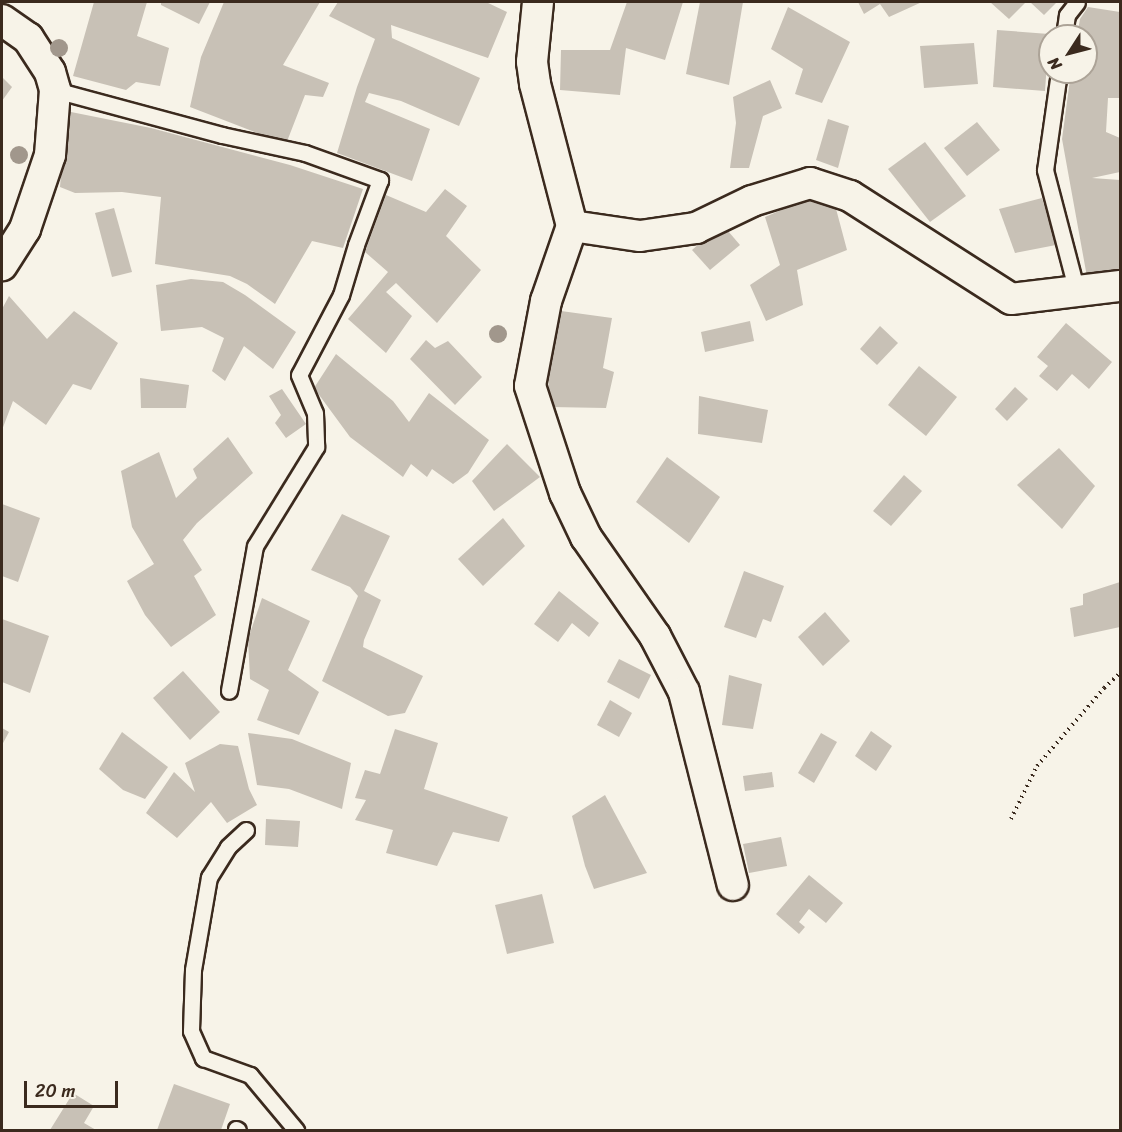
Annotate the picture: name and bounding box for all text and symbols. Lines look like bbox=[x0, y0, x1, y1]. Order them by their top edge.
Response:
north arrow bbox=[1038, 24, 1098, 84]
text: N bbox=[1040, 51, 1070, 77]
scale bar bbox=[27, 1069, 122, 1107]
text: 20 m bbox=[35, 1075, 75, 1107]

